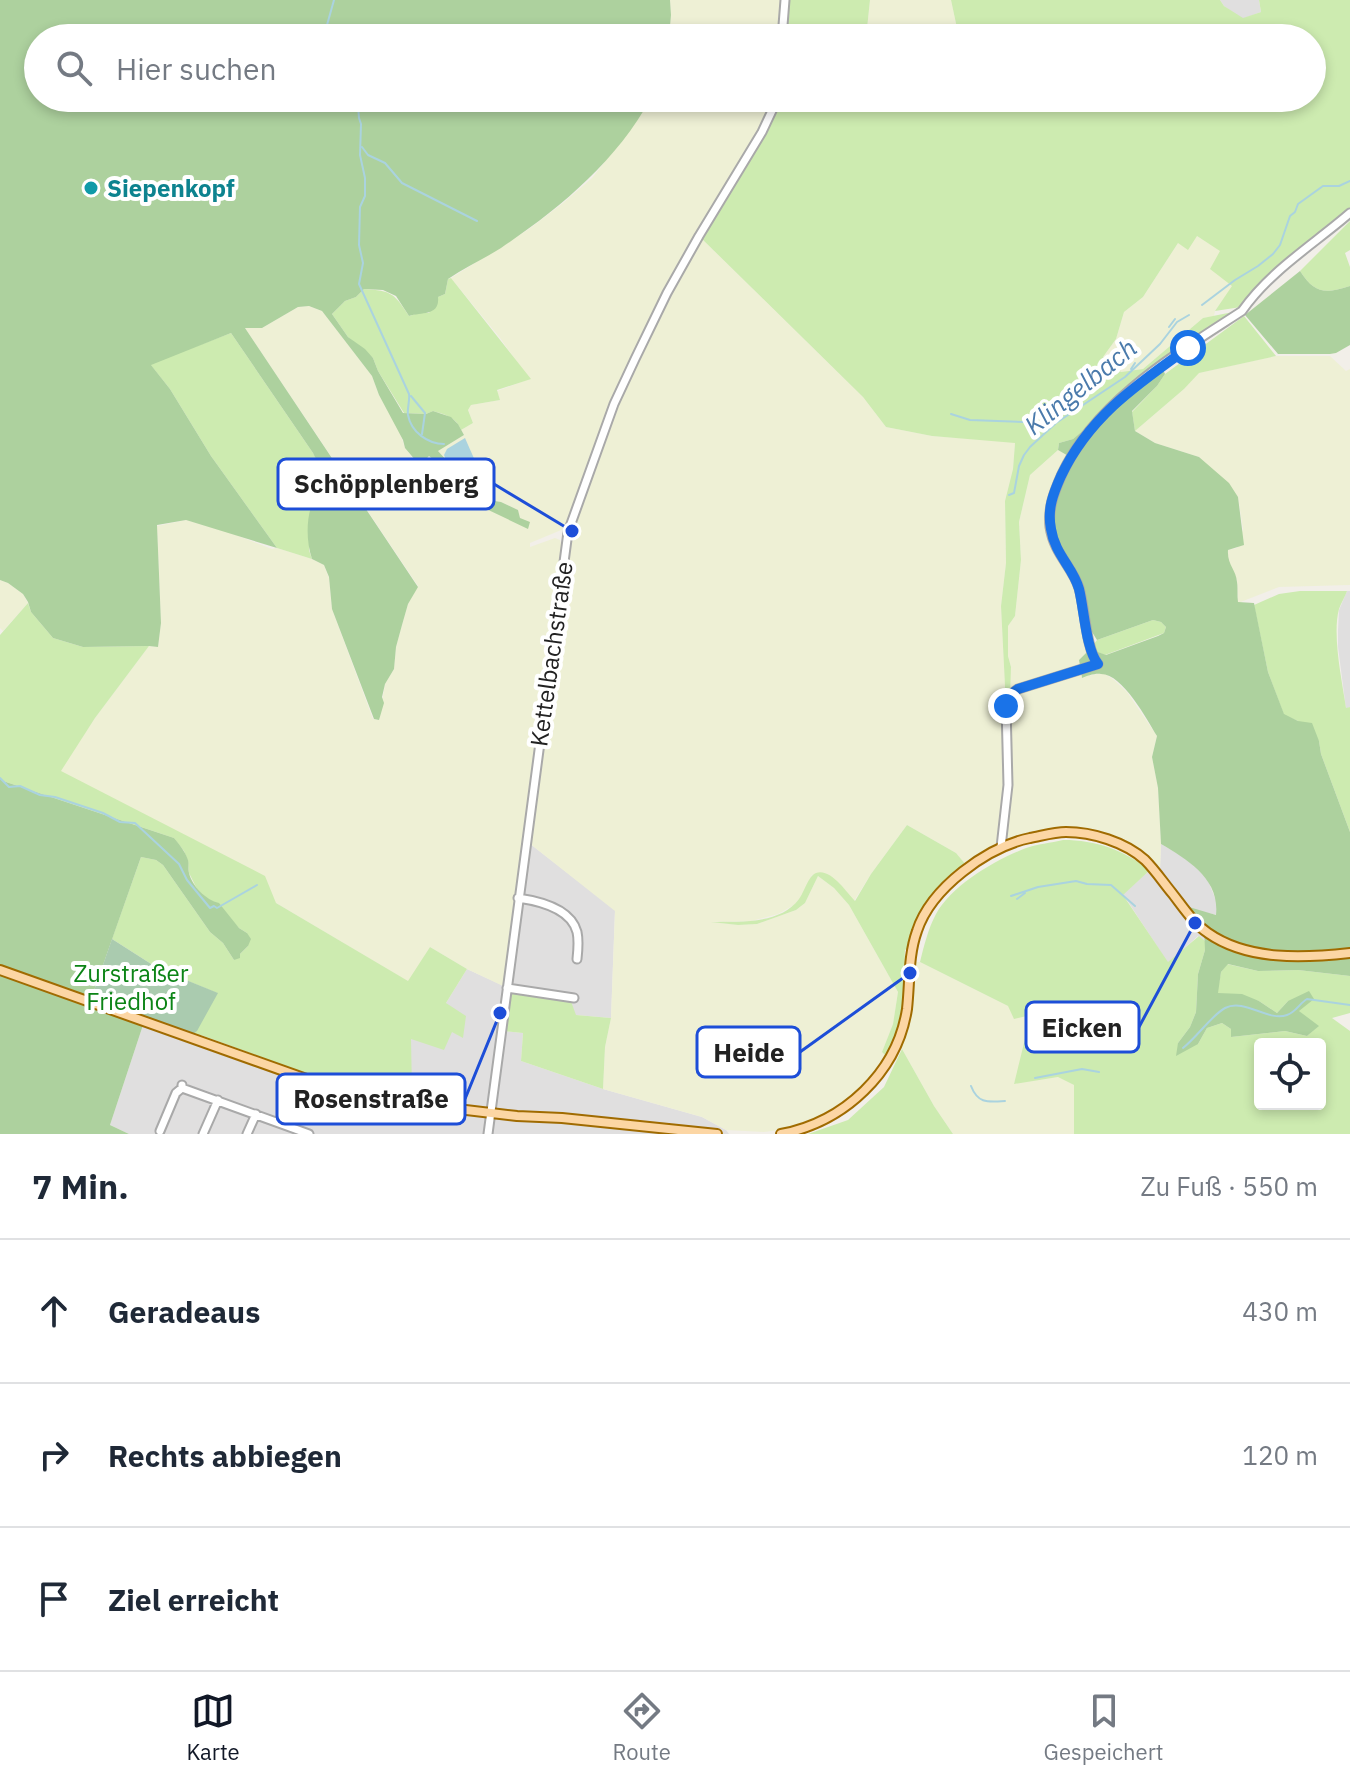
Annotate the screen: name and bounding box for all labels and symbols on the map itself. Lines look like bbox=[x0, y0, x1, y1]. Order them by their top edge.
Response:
place label: Siepenkopf bbox=[107, 172, 235, 204]
marker: Siepenkopf bbox=[82, 179, 100, 197]
water label: Klingelbach bbox=[1017, 330, 1143, 442]
route start bbox=[1170, 330, 1206, 366]
callout: Schöpplenberg bbox=[278, 459, 494, 509]
text: Schöpplenberg bbox=[294, 466, 479, 500]
street label: Kettelbachstraße bbox=[522, 559, 580, 749]
route end bbox=[988, 688, 1024, 724]
park label: Zurstraßer Friedhof bbox=[73, 957, 189, 1017]
callout: Eicken bbox=[1026, 1002, 1139, 1052]
text: Eicken bbox=[1041, 1010, 1123, 1044]
callout: Heide bbox=[697, 1027, 800, 1077]
text: Heide bbox=[713, 1035, 785, 1069]
callout: Rosenstraße bbox=[277, 1074, 465, 1124]
text: Rosenstraße bbox=[293, 1081, 449, 1115]

